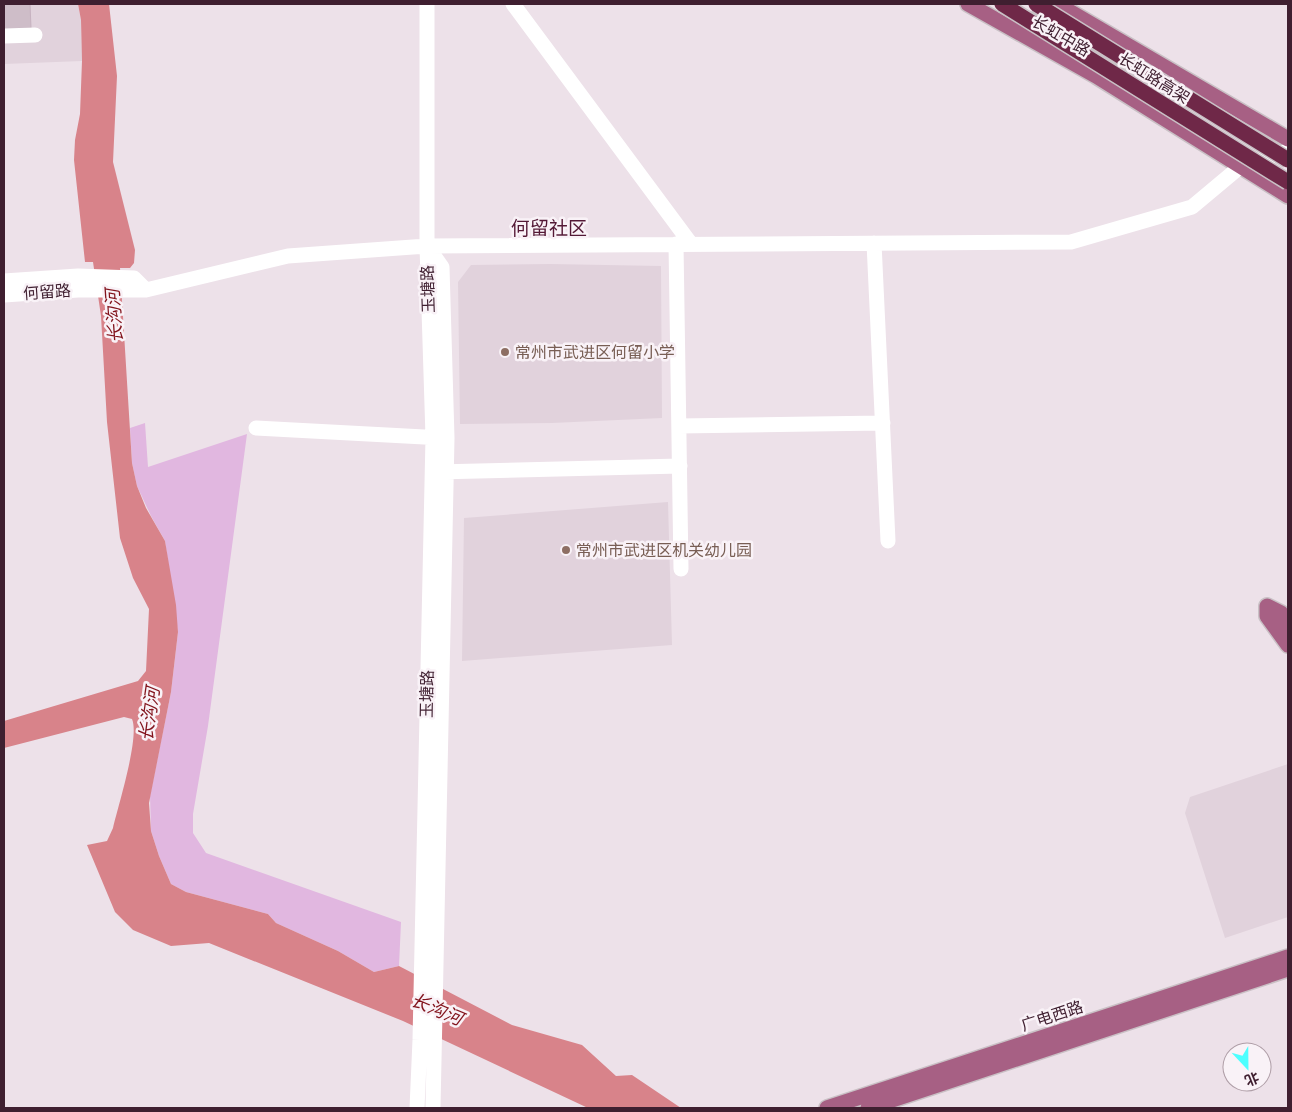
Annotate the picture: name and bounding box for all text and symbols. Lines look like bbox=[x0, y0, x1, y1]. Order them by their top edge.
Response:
street label: 长虹中路 bbox=[1029, 12, 1093, 60]
street label: 长虹路高架 bbox=[1115, 49, 1193, 107]
district label: 何留社区 bbox=[511, 217, 587, 239]
street label: 玉塘路 bbox=[418, 265, 438, 313]
street label: 何留路 bbox=[22, 281, 72, 303]
water label: 长沟河 bbox=[101, 285, 126, 344]
place label: 常州市武进区何留小学 bbox=[515, 343, 675, 362]
marker: 常州市武进区何留小学 bbox=[499, 346, 511, 358]
place label: 常州市武进区机关幼儿园 bbox=[576, 541, 752, 560]
marker: 常州市武进区机关幼儿园 bbox=[560, 544, 572, 556]
street label: 玉塘路 bbox=[417, 670, 437, 718]
water label: 长沟河 bbox=[135, 683, 164, 742]
water label: 长沟河 bbox=[408, 989, 469, 1030]
street label: 广电西路 bbox=[1019, 997, 1085, 1035]
north arrow bbox=[1222, 1042, 1272, 1092]
text: 北 bbox=[1242, 1069, 1261, 1089]

